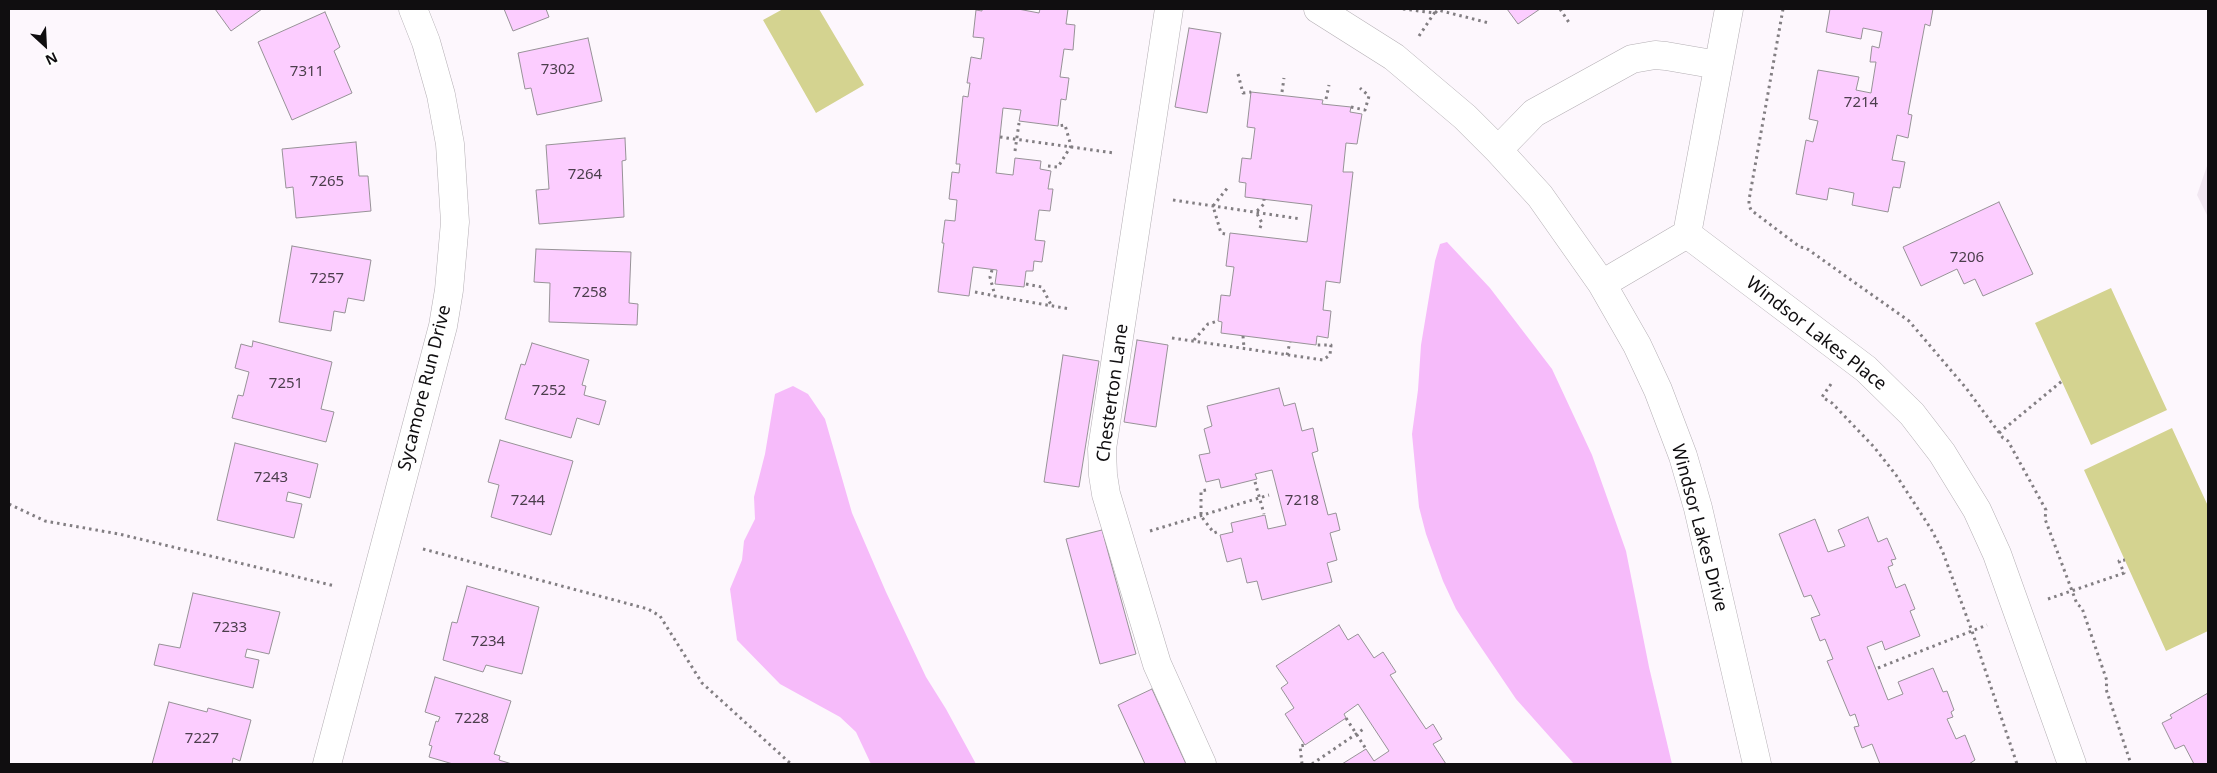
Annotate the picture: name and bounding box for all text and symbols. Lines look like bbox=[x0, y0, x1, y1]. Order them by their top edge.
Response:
north arrow bbox=[20, 20, 70, 70]
text: N bbox=[42, 48, 61, 70]
house number: 7302 bbox=[541, 61, 575, 79]
house number: 7311 bbox=[290, 63, 324, 81]
house number: 7214 bbox=[1844, 94, 1878, 112]
house number: 7264 bbox=[568, 166, 602, 184]
house number: 7265 bbox=[310, 173, 344, 191]
house number: 7206 bbox=[1950, 249, 1984, 267]
house number: 7257 bbox=[310, 270, 344, 288]
street label: Windsor Lakes Place bbox=[1741, 272, 1891, 396]
house number: 7258 bbox=[573, 284, 607, 302]
street label: Sycamore Run Drive bbox=[394, 303, 456, 473]
street label: Chesterton Lane bbox=[1093, 322, 1133, 464]
house number: 7251 bbox=[269, 375, 303, 393]
house number: 7252 bbox=[532, 382, 566, 400]
street label: Windsor Lakes Drive bbox=[1666, 442, 1732, 614]
house number: 7243 bbox=[254, 469, 288, 487]
house number: 7244 bbox=[511, 492, 545, 510]
house number: 7218 bbox=[1285, 492, 1319, 510]
house number: 7233 bbox=[213, 619, 247, 637]
house number: 7234 bbox=[471, 633, 505, 651]
house number: 7228 bbox=[455, 710, 489, 728]
house number: 7227 bbox=[185, 730, 219, 748]

